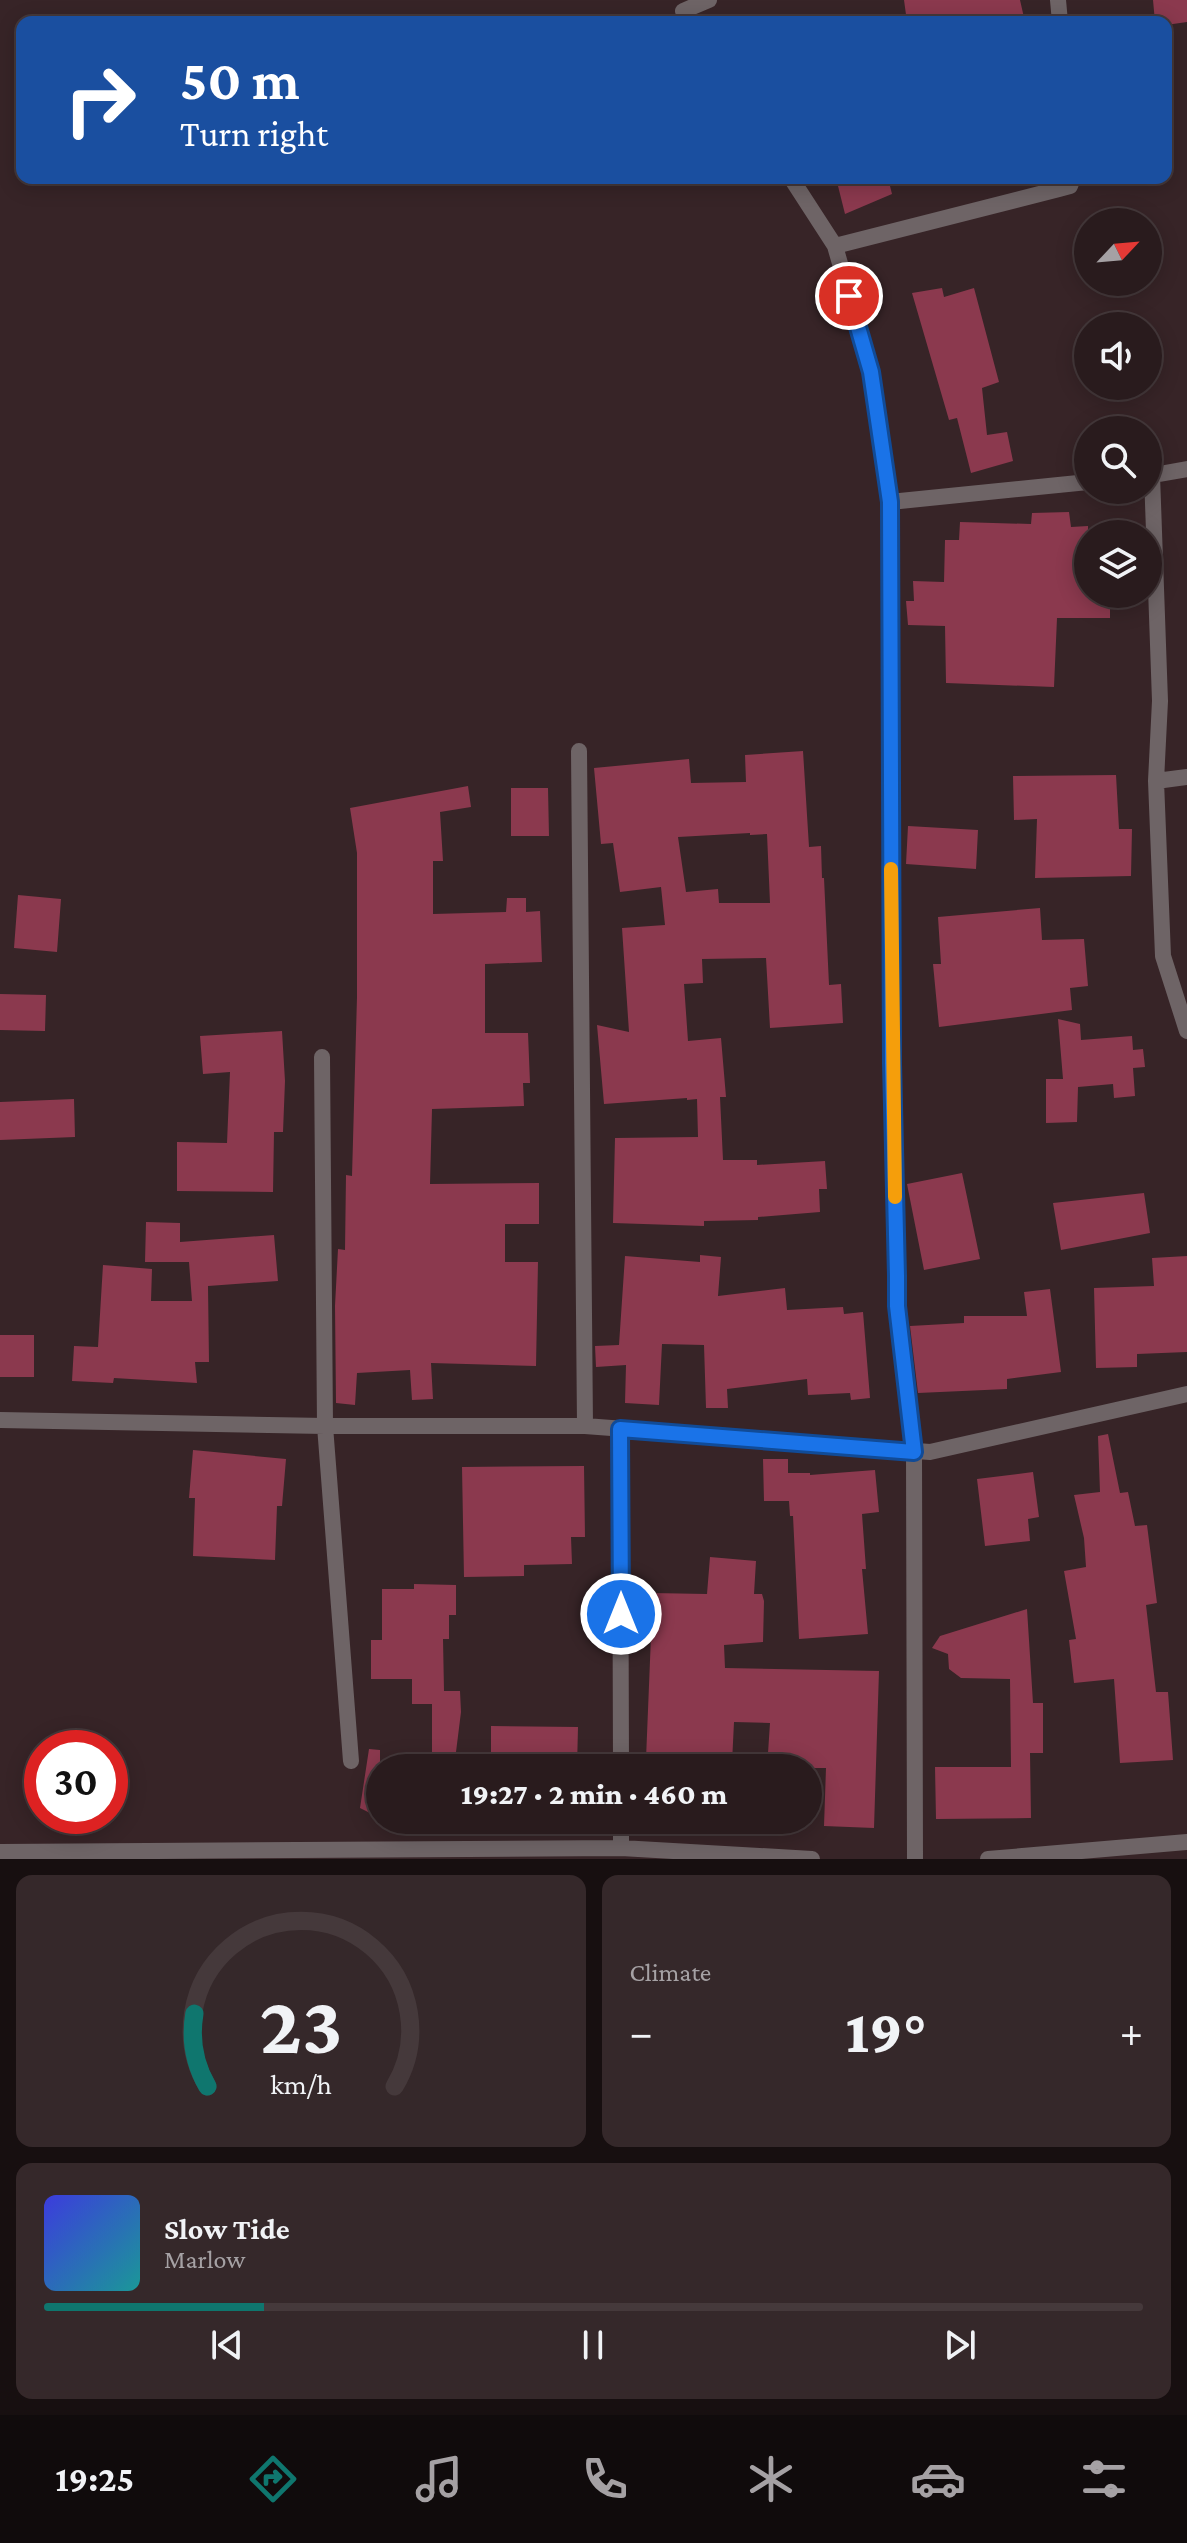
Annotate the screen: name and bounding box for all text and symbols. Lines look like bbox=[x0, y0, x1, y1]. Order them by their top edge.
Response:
icon: right bbox=[48, 48, 152, 152]
text: 50 m bbox=[180, 49, 300, 111]
text: Turn right bbox=[180, 114, 328, 154]
north arrow bbox=[1074, 208, 1162, 296]
map controls bbox=[1074, 208, 1162, 608]
pin bbox=[815, 262, 883, 330]
icon: arrive bbox=[827, 274, 871, 318]
button: sound bbox=[1074, 312, 1162, 400]
button: search bbox=[1074, 416, 1162, 504]
button: layers bbox=[1074, 520, 1162, 608]
position arrow bbox=[579, 1572, 663, 1656]
speed limit sign: 30 bbox=[24, 1730, 128, 1834]
text: 19:27 · 2 min · 460 m bbox=[461, 1777, 727, 1810]
text: Climate bbox=[630, 1958, 711, 1987]
text: 23 bbox=[259, 1978, 342, 2071]
text: 19° bbox=[846, 1998, 927, 2065]
text: − bbox=[630, 2008, 653, 2056]
text: + bbox=[1120, 2008, 1143, 2056]
text: km/h bbox=[270, 2068, 332, 2100]
text: Slow Tide bbox=[164, 2212, 290, 2245]
text: Marlow bbox=[164, 2245, 245, 2274]
icon: previous bbox=[205, 2323, 249, 2367]
icon: pause bbox=[571, 2323, 615, 2367]
icon: next bbox=[938, 2323, 982, 2367]
icon: directions bbox=[245, 2451, 301, 2507]
icon: music bbox=[411, 2451, 467, 2507]
icon: phone bbox=[577, 2451, 633, 2507]
icon: climate bbox=[743, 2451, 799, 2507]
icon: car bbox=[910, 2451, 966, 2507]
icon: filters bbox=[1076, 2451, 1132, 2507]
text: 19:25 bbox=[55, 2459, 134, 2499]

